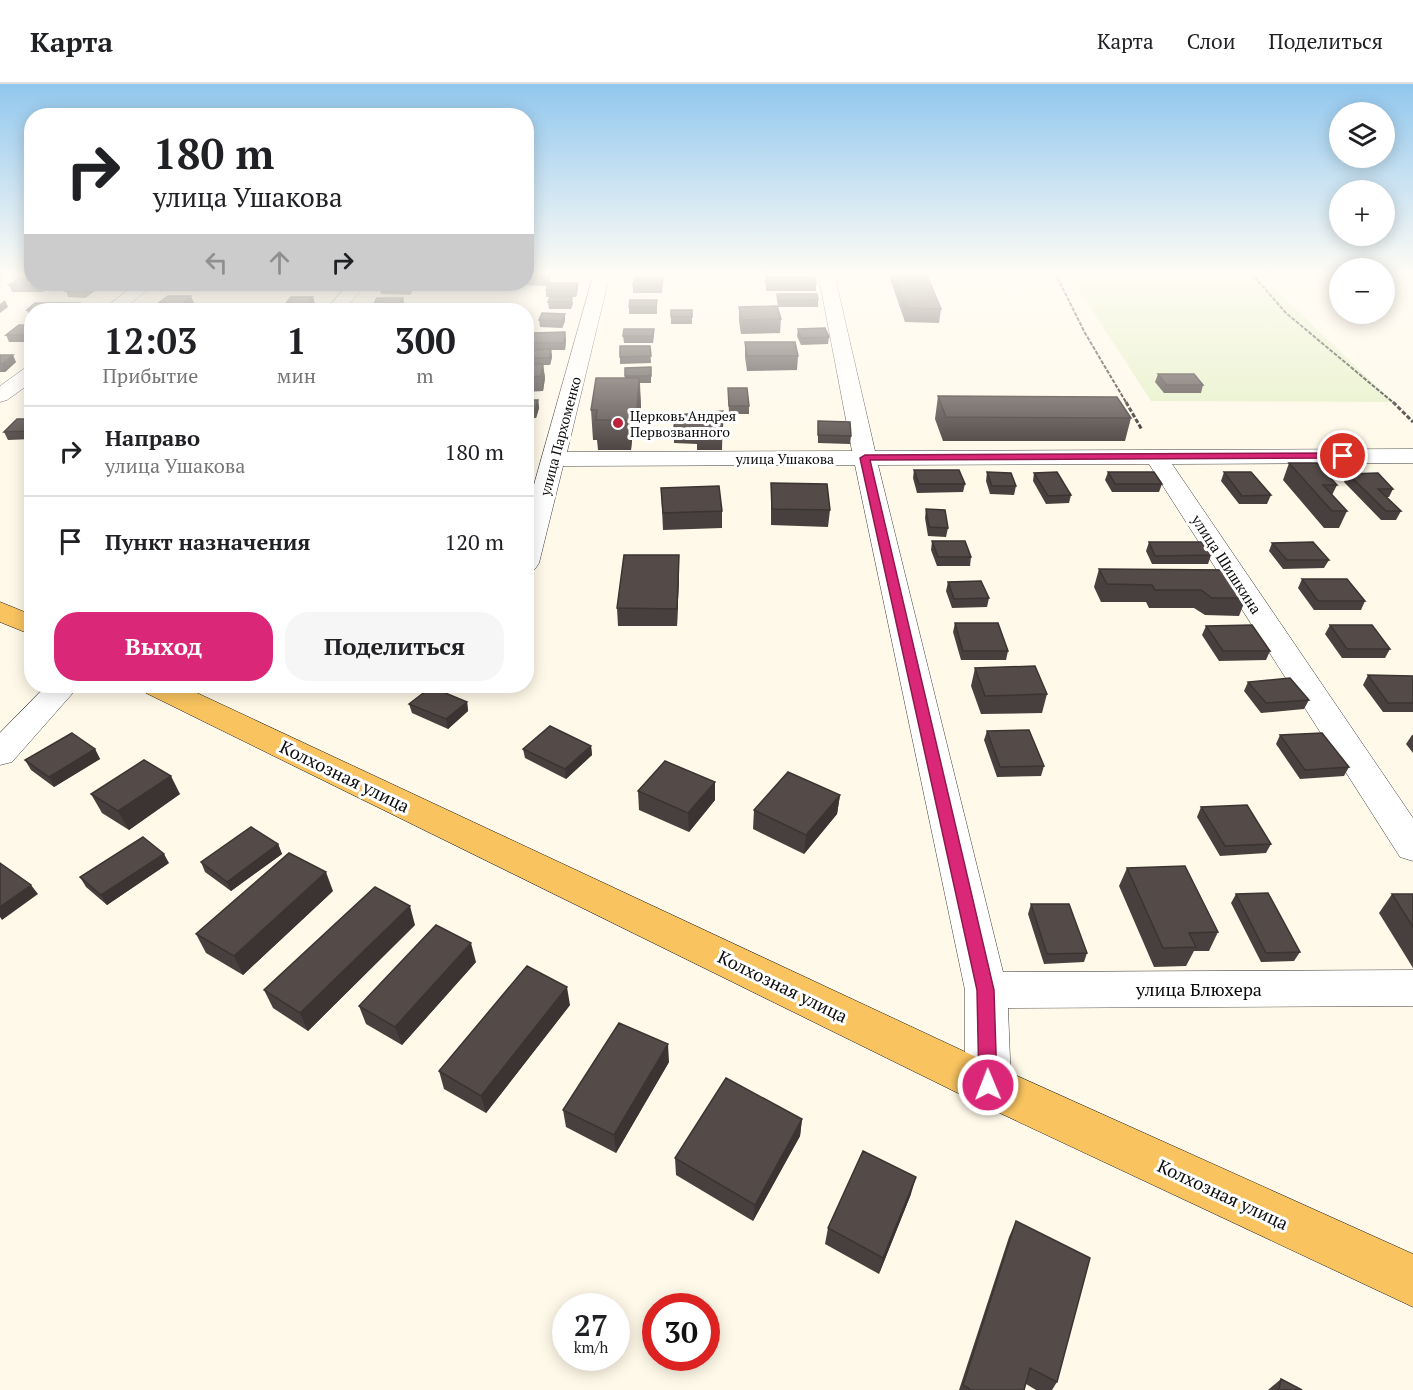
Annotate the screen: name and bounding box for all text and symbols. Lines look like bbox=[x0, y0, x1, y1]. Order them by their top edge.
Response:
text: Карта bbox=[30, 23, 113, 60]
text: Карта bbox=[1097, 27, 1154, 55]
text: Слои bbox=[1187, 27, 1236, 55]
text: Поделиться bbox=[1269, 27, 1383, 55]
map controls bbox=[1329, 102, 1395, 324]
button: layers bbox=[1329, 102, 1395, 168]
text: 180 m bbox=[153, 125, 274, 181]
icon: right bbox=[54, 132, 132, 210]
text: улица Ушакова bbox=[153, 179, 343, 215]
button: + bbox=[1329, 180, 1395, 246]
icon: left bbox=[200, 246, 233, 279]
icon: ahead bbox=[263, 246, 296, 279]
icon: right bbox=[326, 246, 359, 279]
button: − bbox=[1329, 258, 1395, 324]
text: 12:03 bbox=[104, 317, 197, 364]
text: 1 bbox=[286, 317, 307, 364]
text: 300 bbox=[394, 317, 456, 364]
text: Прибытие bbox=[102, 362, 198, 389]
text: мин bbox=[277, 362, 316, 389]
text: m bbox=[416, 362, 434, 389]
street label: улица Пархоменко bbox=[535, 374, 585, 499]
place label: Церковь Андрея Первозванного bbox=[630, 406, 736, 441]
marker: Церковь Андрея Первозванного bbox=[611, 416, 625, 430]
text: Направо bbox=[105, 423, 200, 452]
pin bbox=[1317, 430, 1368, 481]
icon: right bbox=[54, 435, 87, 468]
text: 180 m bbox=[444, 437, 504, 466]
icon: arrive bbox=[1326, 439, 1359, 472]
street label: улица Ушакова bbox=[735, 449, 834, 468]
text: улица Ушакова bbox=[105, 452, 245, 479]
street label: улица Шишкина bbox=[1187, 510, 1267, 618]
icon: arrive bbox=[54, 525, 87, 558]
text: Пункт назначения bbox=[105, 527, 310, 556]
text: 120 m bbox=[444, 527, 504, 556]
button: Выход bbox=[54, 612, 273, 681]
button: Поделиться bbox=[285, 612, 504, 681]
street label: Колхозная улица bbox=[276, 734, 414, 818]
street label: Колхозная улица bbox=[714, 944, 852, 1028]
street label: улица Блюхера bbox=[1135, 977, 1262, 1001]
position arrow bbox=[956, 1053, 1020, 1117]
street label: Колхозная улица bbox=[1154, 1153, 1292, 1235]
speed limit sign: 30 bbox=[642, 1293, 720, 1371]
text: 27 bbox=[574, 1305, 608, 1345]
text: km/h bbox=[574, 1337, 608, 1357]

